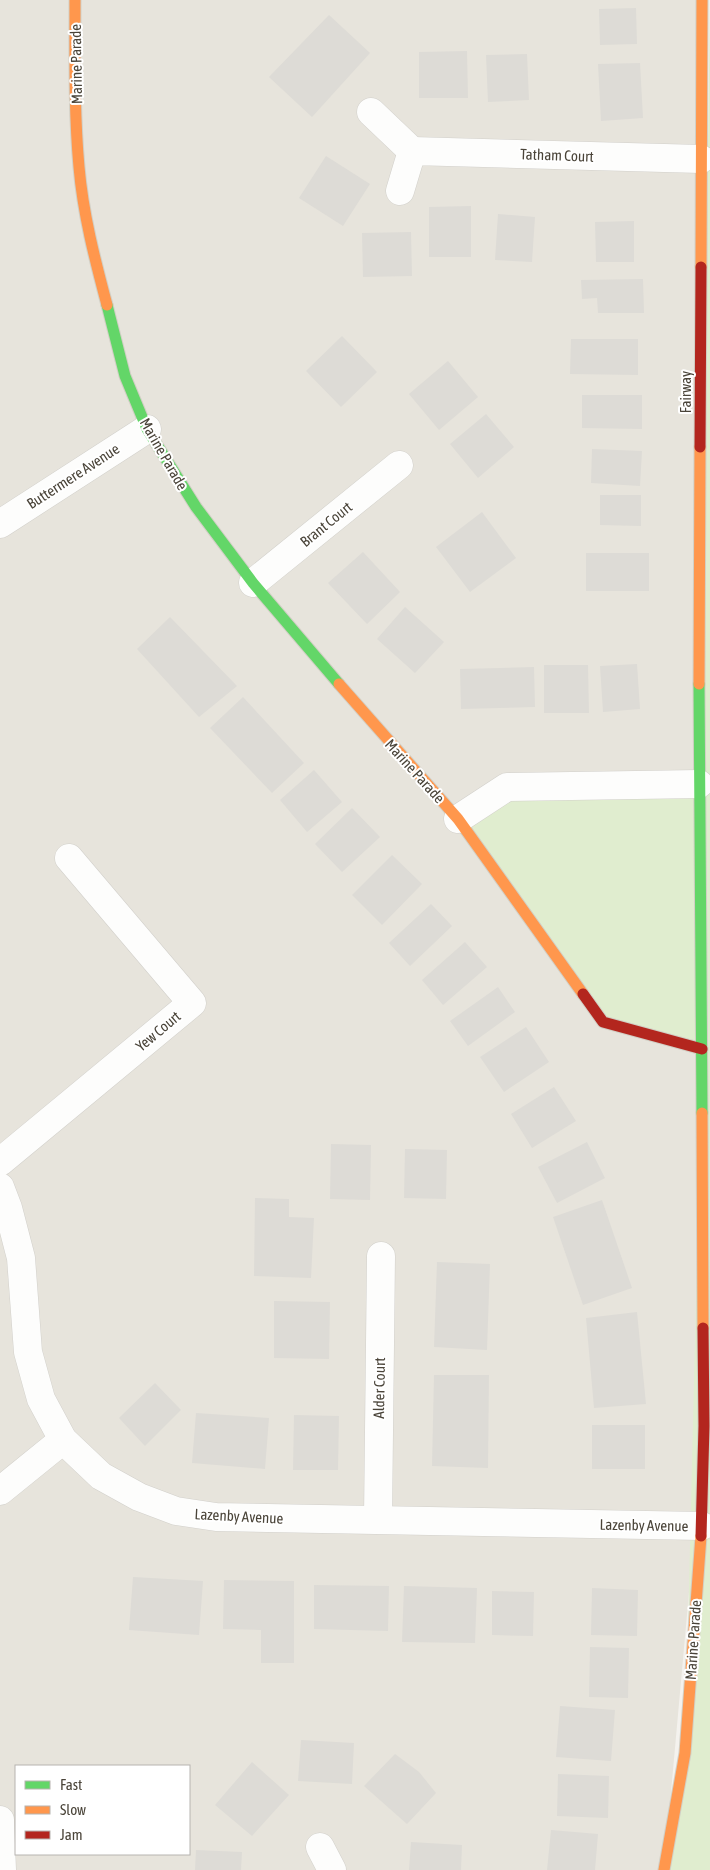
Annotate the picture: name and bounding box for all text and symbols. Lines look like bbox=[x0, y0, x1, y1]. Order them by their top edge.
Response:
street label: Marine Parade bbox=[67, 24, 85, 104]
street label: Tatham Court bbox=[520, 145, 594, 165]
street label: Fairway bbox=[677, 371, 694, 413]
street label: Marine Parade bbox=[137, 415, 191, 493]
street label: Buttermere Avenue bbox=[24, 440, 122, 512]
street label: Brant Court bbox=[297, 498, 355, 550]
street label: Marine Parade bbox=[382, 736, 448, 807]
street label: Yew Court bbox=[132, 1007, 184, 1055]
street label: Alder Court bbox=[370, 1357, 388, 1419]
street label: Lazenby Avenue bbox=[194, 1505, 284, 1527]
street label: Lazenby Avenue bbox=[599, 1516, 689, 1534]
street label: Marine Parade bbox=[682, 1599, 704, 1681]
legend bbox=[15, 1765, 190, 1855]
text: Fast bbox=[60, 1776, 82, 1793]
text: Slow bbox=[60, 1801, 86, 1818]
text: Jam bbox=[60, 1826, 83, 1843]

